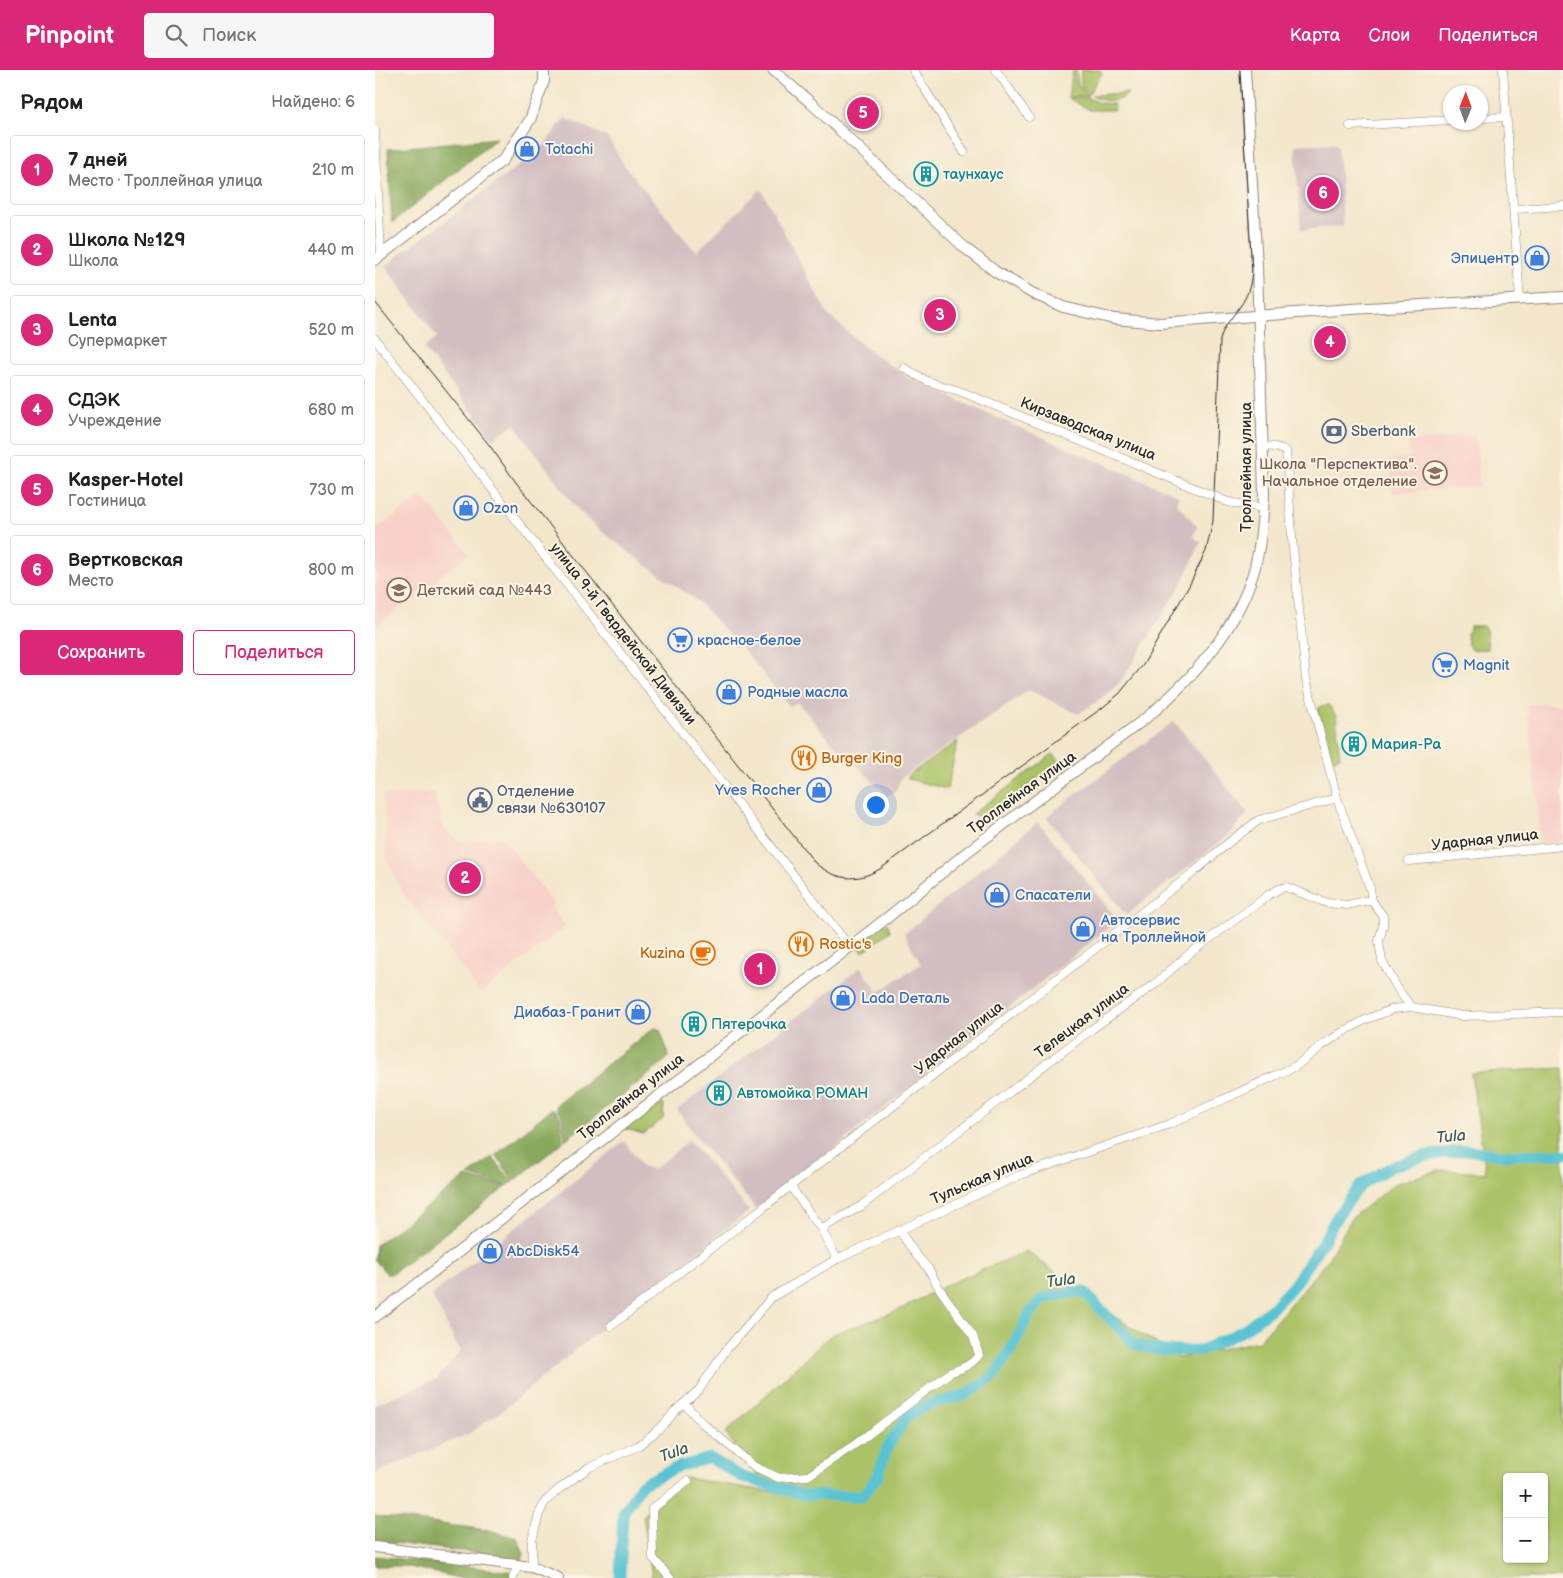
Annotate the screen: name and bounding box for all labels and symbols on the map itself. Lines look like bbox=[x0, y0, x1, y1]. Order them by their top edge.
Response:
north arrow bbox=[1443, 85, 1488, 130]
pin: 5 bbox=[847, 94, 879, 132]
shop icon: Totachi bbox=[514, 136, 540, 162]
place label: Totachi bbox=[545, 140, 593, 159]
building icon: таунхаус bbox=[913, 161, 939, 187]
place label: таунхаус bbox=[943, 165, 1004, 184]
pin: 6 bbox=[1307, 174, 1339, 212]
shop icon: Эпицентр bbox=[1524, 245, 1550, 271]
place label: Эпицентр bbox=[1451, 249, 1520, 268]
pin: 3 bbox=[924, 296, 956, 334]
pin: 4 bbox=[1314, 323, 1346, 361]
street label: Кирзаводская улица bbox=[1017, 393, 1159, 465]
street label: Троллейная улица bbox=[1237, 402, 1256, 532]
bank icon: Sberbank bbox=[1321, 418, 1347, 444]
place label: Sberbank bbox=[1351, 422, 1416, 441]
place label: Школа "Перспектива". Начальное отделение bbox=[1259, 455, 1417, 491]
school or university icon: Школа "Перспектива". Начальное отделение bbox=[1422, 460, 1448, 486]
shop icon: Ozon bbox=[453, 495, 479, 521]
place label: Ozon bbox=[483, 499, 518, 518]
street label: улица 9-й Гвардейской Дивизии bbox=[546, 539, 700, 729]
school or university icon: Детский сад №443 bbox=[386, 577, 412, 603]
place label: Детский сад №443 bbox=[417, 581, 552, 600]
supermarket icon: красное-белое bbox=[667, 627, 693, 653]
place label: красное-белое bbox=[697, 631, 801, 650]
supermarket icon: Magnit bbox=[1432, 652, 1458, 678]
place label: Magnit bbox=[1463, 656, 1510, 675]
shop icon: Родные масла bbox=[716, 679, 742, 705]
place label: Родные масла bbox=[747, 683, 848, 702]
building icon: Мария-Ра bbox=[1341, 731, 1367, 757]
place label: Мария-Ра bbox=[1371, 735, 1442, 754]
restaurant icon: Burger King bbox=[791, 745, 817, 771]
street label: Троллейная улица bbox=[964, 747, 1080, 839]
place label: Burger King bbox=[821, 749, 902, 768]
shop icon: Yves Rocher bbox=[806, 777, 832, 803]
place label: Yves Rocher bbox=[714, 781, 802, 800]
place label: Отделение связи №630107 bbox=[497, 782, 606, 818]
public building icon: Отделение связи №630107 bbox=[467, 787, 493, 813]
your location bbox=[863, 792, 889, 818]
street label: Ударная улица bbox=[1431, 825, 1540, 855]
pin: 2 bbox=[449, 859, 481, 897]
shop icon: Спасатели bbox=[984, 882, 1010, 908]
place label: Спасатели bbox=[1015, 886, 1091, 905]
place label: Автосервис на Троллейной bbox=[1100, 911, 1206, 947]
shop icon: Автосервис на Троллейной bbox=[1070, 916, 1096, 942]
restaurant icon: Rostic's bbox=[788, 931, 814, 957]
place label: Rostic's bbox=[819, 935, 872, 954]
cafe icon: Kuzina bbox=[690, 940, 716, 966]
place label: Kuzina bbox=[640, 944, 685, 963]
pin: 1 bbox=[744, 950, 776, 988]
street label: Телецкая улица bbox=[1031, 979, 1133, 1063]
shop icon: Lada Dеталь bbox=[830, 985, 856, 1011]
place label: Lada Dеталь bbox=[861, 989, 950, 1008]
street label: Ударная улица bbox=[911, 997, 1007, 1079]
shop icon: Диабаз-Гранит bbox=[625, 999, 651, 1025]
place label: Диабаз-Гранит bbox=[514, 1003, 621, 1022]
building icon: Пятерочка bbox=[681, 1011, 707, 1037]
place label: Пятерочка bbox=[711, 1015, 787, 1034]
street label: Троллейная улица bbox=[574, 1049, 688, 1145]
building icon: Автомойка РОМАН bbox=[706, 1080, 732, 1106]
place label: Автомойка РОМАН bbox=[736, 1084, 868, 1103]
water label: Tula bbox=[1435, 1126, 1467, 1148]
street label: Тульская улица bbox=[928, 1149, 1036, 1209]
shop icon: AbcDisk54 bbox=[477, 1238, 503, 1264]
place label: AbcDisk54 bbox=[507, 1242, 580, 1261]
water label: Tula bbox=[1045, 1270, 1077, 1292]
water label: Tula bbox=[657, 1439, 691, 1467]

